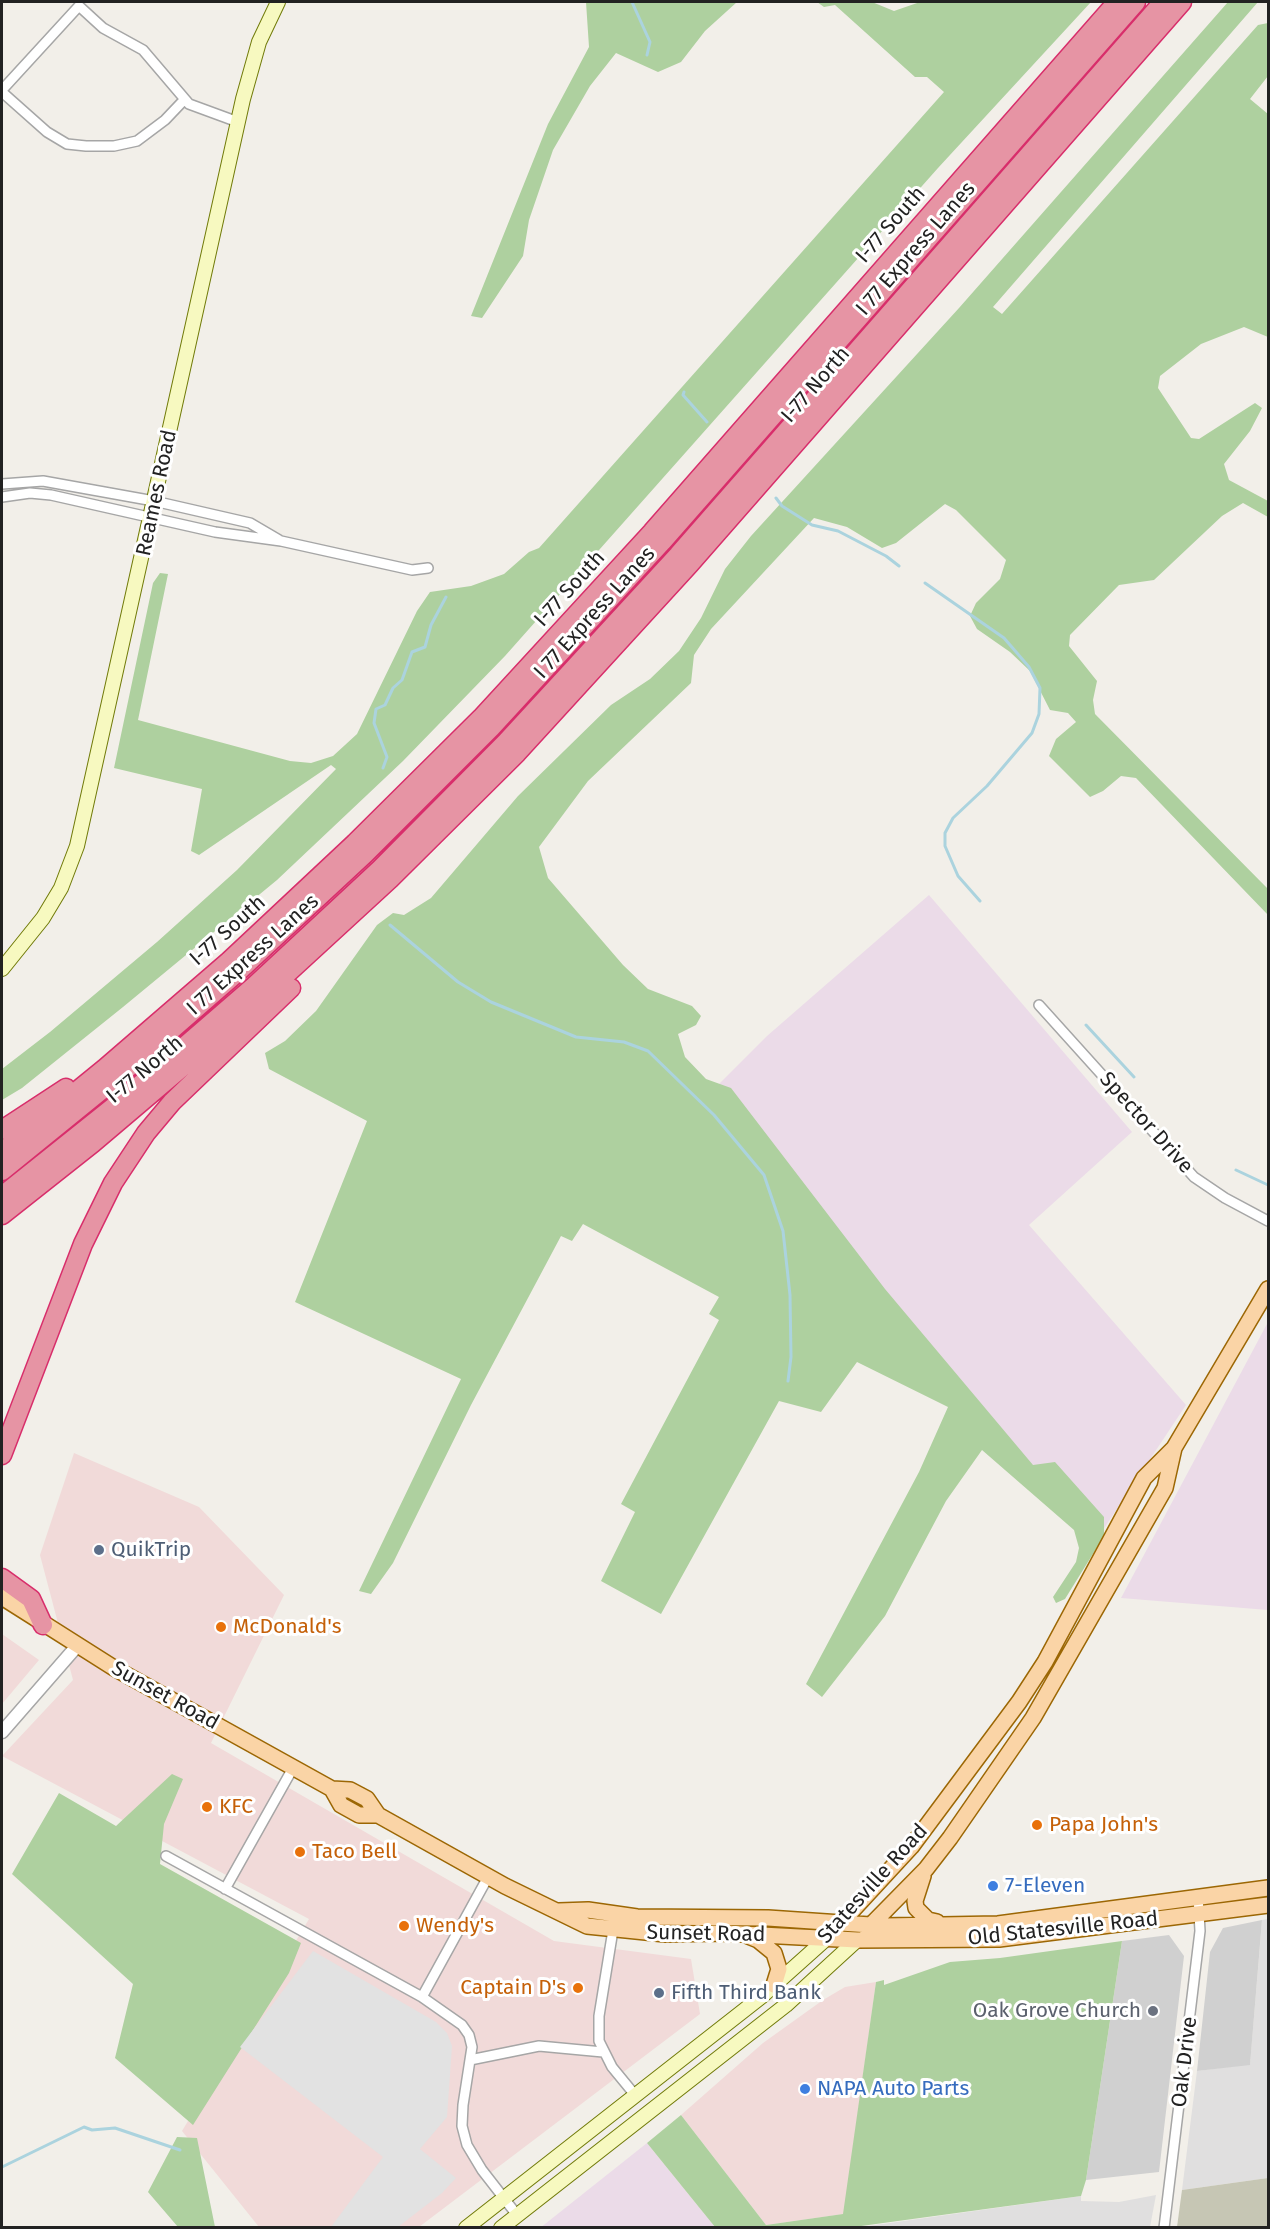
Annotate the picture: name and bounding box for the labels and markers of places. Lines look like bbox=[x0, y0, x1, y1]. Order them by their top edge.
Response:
place label: QuikTrip bbox=[111, 1537, 191, 1563]
marker: QuikTrip bbox=[92, 1543, 106, 1557]
place label: McDonald's bbox=[233, 1614, 341, 1640]
marker: McDonald's bbox=[214, 1620, 228, 1634]
place label: KFC bbox=[219, 1794, 253, 1820]
marker: KFC bbox=[200, 1800, 214, 1814]
place label: Papa John's bbox=[1049, 1812, 1158, 1838]
marker: Papa John's bbox=[1030, 1818, 1044, 1832]
place label: Taco Bell bbox=[312, 1839, 397, 1865]
marker: Taco Bell bbox=[293, 1845, 307, 1859]
place label: 7-Eleven bbox=[1005, 1873, 1085, 1899]
marker: 7-Eleven bbox=[986, 1879, 1000, 1893]
place label: Wendy's bbox=[416, 1913, 494, 1939]
marker: Wendy's bbox=[397, 1919, 411, 1933]
place label: Captain D's bbox=[460, 1975, 566, 2001]
place label: Fifth Third Bank bbox=[671, 1980, 821, 2006]
marker: Captain D's bbox=[571, 1981, 585, 1995]
marker: Fifth Third Bank bbox=[652, 1986, 666, 2000]
place label: Oak Grove Church bbox=[973, 1998, 1141, 2024]
marker: Oak Grove Church bbox=[1146, 2004, 1160, 2018]
place label: NAPA Auto Parts bbox=[817, 2076, 969, 2102]
marker: NAPA Auto Parts bbox=[798, 2082, 812, 2096]

